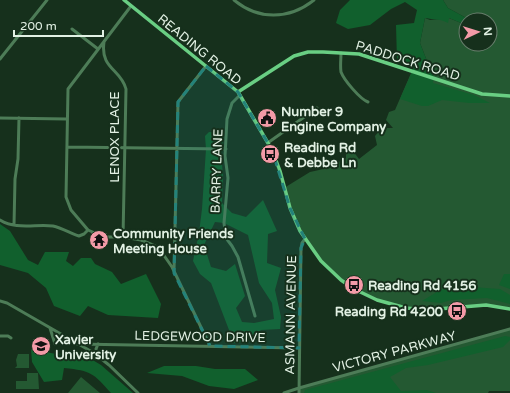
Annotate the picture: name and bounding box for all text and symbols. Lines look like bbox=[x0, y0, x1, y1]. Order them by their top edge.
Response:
street label: READING ROAD bbox=[154, 11, 245, 89]
scale bar bbox=[14, 12, 103, 38]
north arrow bbox=[458, 12, 498, 52]
text: 200 m bbox=[20, 19, 57, 33]
text: N bbox=[481, 26, 494, 36]
street label: PADDOCK ROAD bbox=[354, 37, 462, 84]
street label: LENOX PLACE bbox=[107, 91, 123, 183]
place label: Number 9 Engine Company bbox=[281, 104, 386, 135]
public building icon: Number 9 Engine Company bbox=[256, 107, 278, 129]
street label: BARRY LANE bbox=[208, 128, 226, 214]
place label: Reading Rd & Debbe Ln bbox=[284, 140, 356, 171]
bus stop icon: Reading Rd & Debbe Ln bbox=[259, 143, 281, 165]
place label: Community Friends Meeting House bbox=[113, 226, 233, 257]
temple icon: Community Friends Meeting House bbox=[88, 229, 110, 251]
street label: ASMANN AVENUE bbox=[282, 255, 300, 375]
bus stop icon: Reading Rd 4156 bbox=[343, 274, 365, 296]
place label: Reading Rd 4156 bbox=[368, 278, 476, 294]
bus stop icon: Reading Rd 4200 bbox=[446, 300, 468, 322]
place label: Reading Rd 4200 bbox=[335, 304, 443, 320]
street label: LEDGEWOOD DRIVE bbox=[134, 328, 266, 346]
street label: VICTORY PARKWAY bbox=[331, 328, 458, 376]
place label: Xavier University bbox=[55, 332, 116, 363]
school or university icon: Xavier University bbox=[30, 335, 52, 357]

